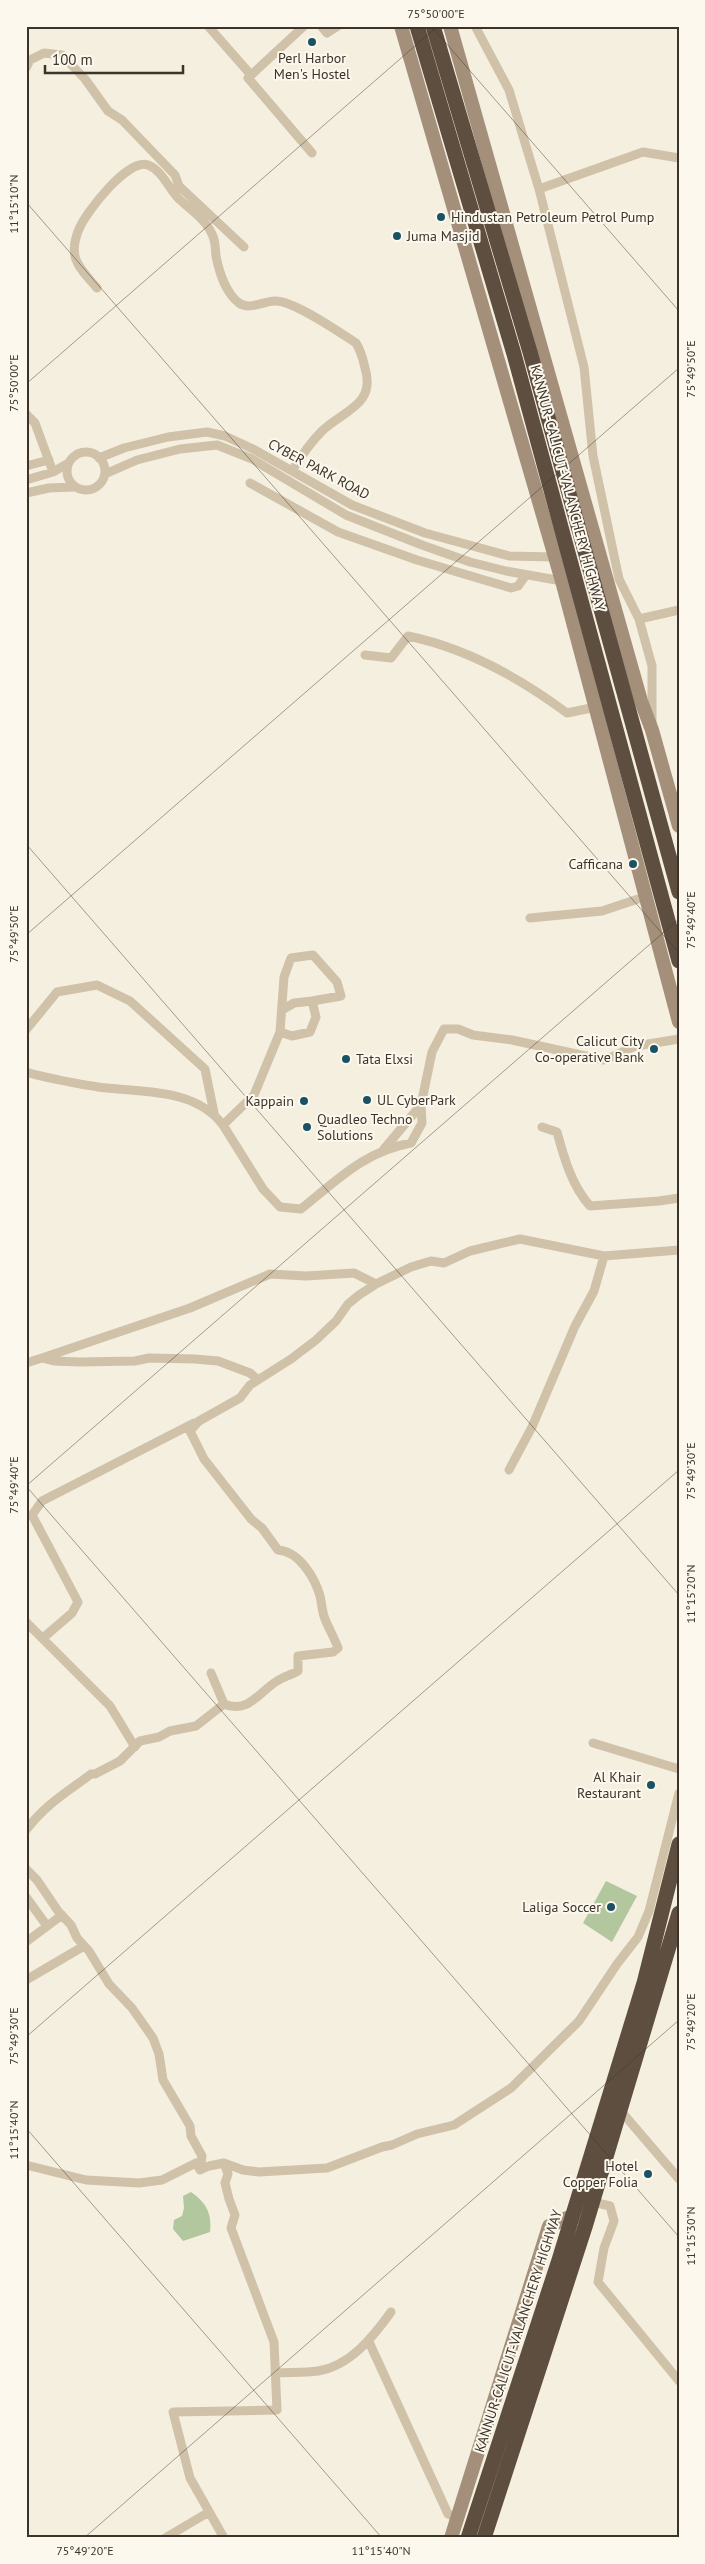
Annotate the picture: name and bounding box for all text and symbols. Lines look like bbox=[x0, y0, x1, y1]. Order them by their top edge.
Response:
text: 75°50'00"E bbox=[407, 6, 465, 21]
marker: Perl Harbor Men's Hostel bbox=[306, 36, 318, 48]
scale bar bbox=[45, 42, 182, 74]
place label: Perl Harbor Men's Hostel bbox=[274, 49, 350, 83]
text: 100 m bbox=[52, 50, 93, 69]
text: 11°15'10"N bbox=[6, 174, 21, 234]
place label: Hindustan Petroleum Petrol Pump bbox=[451, 208, 654, 226]
marker: Hindustan Petroleum Petrol Pump bbox=[435, 211, 447, 223]
place label: Juma Masjid bbox=[406, 227, 480, 245]
marker: Juma Masjid bbox=[391, 230, 403, 242]
text: 75°49'50"E bbox=[683, 340, 698, 398]
text: 75°50'00"E bbox=[6, 354, 21, 412]
street label: KANNUR-CALICUT-VALANCHERY HIGHWAY bbox=[526, 363, 610, 613]
street label: CYBER PARK ROAD bbox=[265, 435, 373, 503]
place label: Cafficana bbox=[568, 855, 623, 873]
marker: Cafficana bbox=[627, 858, 639, 870]
text: 75°49'40"E bbox=[683, 891, 698, 949]
text: 75°49'50"E bbox=[6, 905, 21, 963]
place label: Calicut City Co-operative Bank bbox=[535, 1032, 644, 1066]
marker: Calicut City Co-operative Bank bbox=[648, 1043, 660, 1055]
place label: Tata Elxsi bbox=[356, 1050, 413, 1068]
marker: Tata Elxsi bbox=[340, 1053, 352, 1065]
place label: UL CyberPark bbox=[377, 1091, 456, 1109]
place label: Kappain bbox=[245, 1092, 294, 1110]
marker: UL CyberPark bbox=[361, 1094, 373, 1106]
marker: Kappain bbox=[298, 1095, 310, 1107]
place label: Quadleo Techno Solutions bbox=[317, 1110, 413, 1144]
marker: Quadleo Techno Solutions bbox=[301, 1121, 313, 1133]
text: 75°49'30"E bbox=[683, 1442, 698, 1500]
text: 75°49'40"E bbox=[6, 1456, 21, 1514]
text: 11°15'20"N bbox=[683, 1564, 698, 1624]
place label: Al Khair Restaurant bbox=[577, 1768, 641, 1802]
marker: Al Khair Restaurant bbox=[645, 1779, 657, 1791]
place label: Laliga Soccer bbox=[522, 1898, 601, 1916]
marker: Laliga Soccer bbox=[605, 1901, 617, 1913]
text: 75°49'20"E bbox=[683, 1993, 698, 2051]
text: 75°49'30"E bbox=[6, 2007, 21, 2065]
text: 11°15'40"N bbox=[6, 2100, 21, 2160]
place label: Hotel Copper Folia bbox=[563, 2157, 638, 2191]
marker: Hotel Copper Folia bbox=[642, 2168, 654, 2180]
text: 11°15'30"N bbox=[683, 2206, 698, 2266]
street label: KANNUR-CALICUT-VALANCHERY HIGHWAY bbox=[470, 2207, 566, 2455]
text: 75°49'20"E bbox=[56, 2543, 114, 2558]
text: 11°15'40"N bbox=[351, 2543, 411, 2558]

